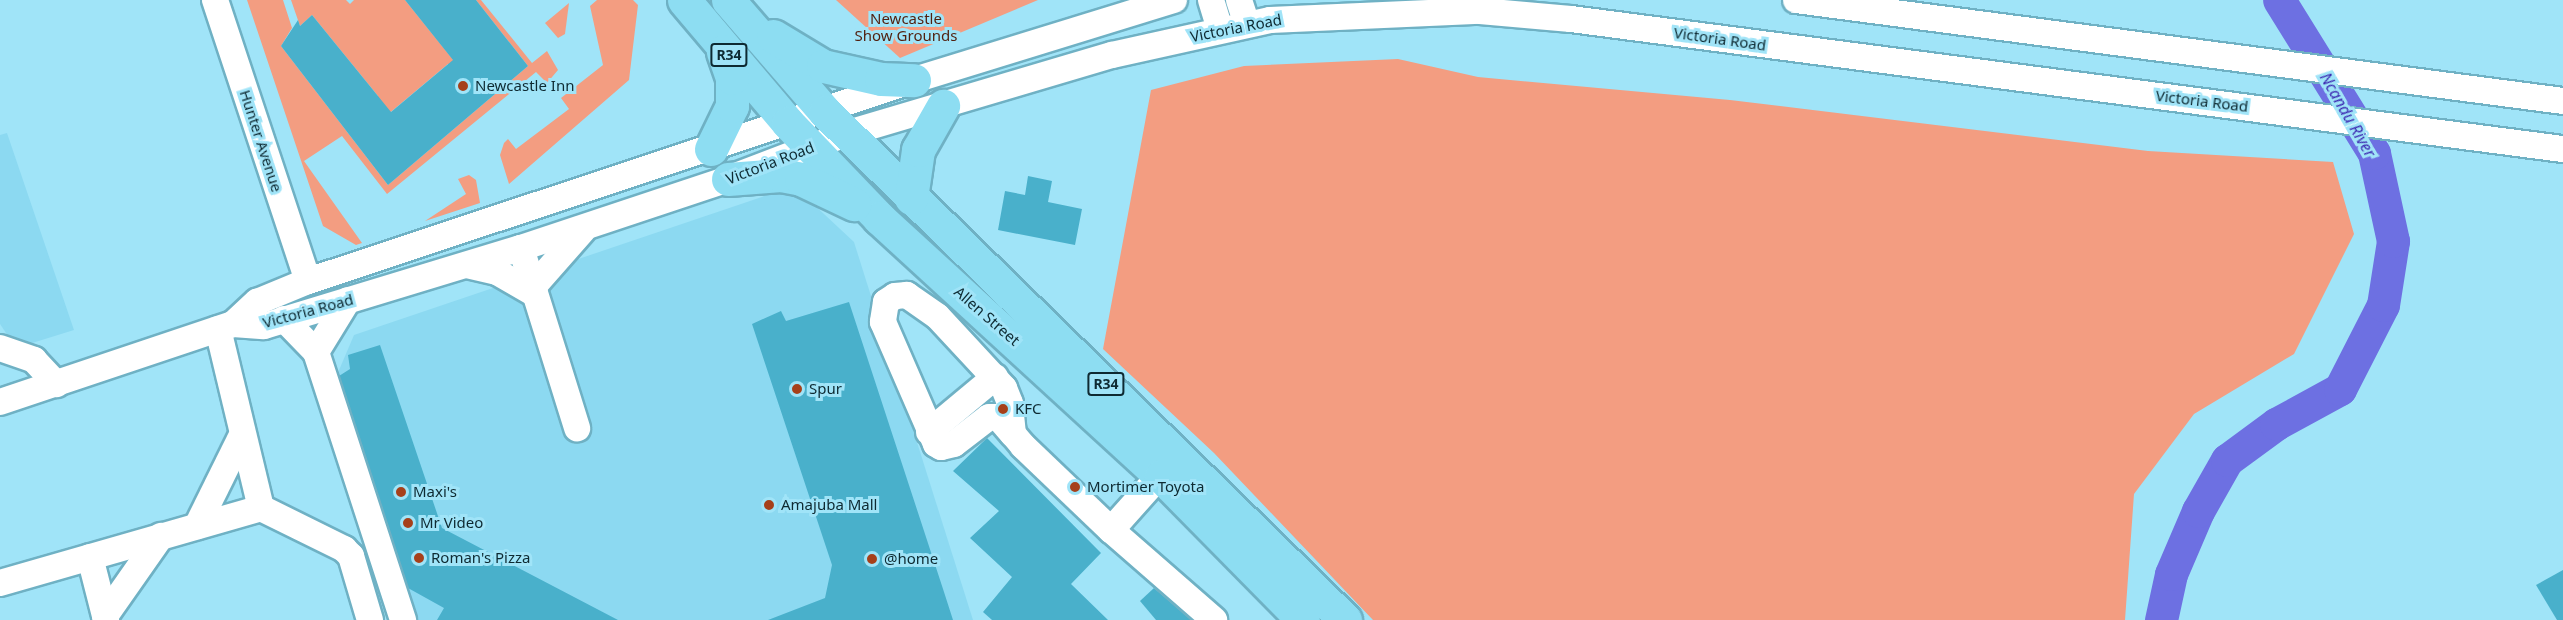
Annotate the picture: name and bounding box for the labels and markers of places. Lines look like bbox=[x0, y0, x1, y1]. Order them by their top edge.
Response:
place label: Newcastle Inn bbox=[475, 77, 574, 95]
marker: Newcastle Inn bbox=[456, 79, 470, 93]
place label: Spur bbox=[809, 380, 842, 398]
marker: Spur bbox=[790, 382, 804, 396]
place label: KFC bbox=[1015, 400, 1042, 418]
marker: KFC bbox=[996, 402, 1010, 416]
place label: Mortimer Toyota bbox=[1087, 478, 1204, 496]
marker: Mortimer Toyota bbox=[1068, 480, 1082, 494]
place label: Maxi's bbox=[413, 483, 457, 501]
marker: Maxi's bbox=[394, 485, 408, 499]
place label: Amajuba Mall bbox=[781, 496, 877, 514]
marker: Amajuba Mall bbox=[762, 498, 776, 512]
place label: Mr Video bbox=[420, 514, 483, 532]
marker: Mr Video bbox=[401, 516, 415, 530]
place label: Roman's Pizza bbox=[431, 549, 530, 567]
place label: @home bbox=[884, 550, 938, 568]
marker: Roman's Pizza bbox=[412, 551, 426, 565]
marker: @home bbox=[865, 552, 879, 566]

